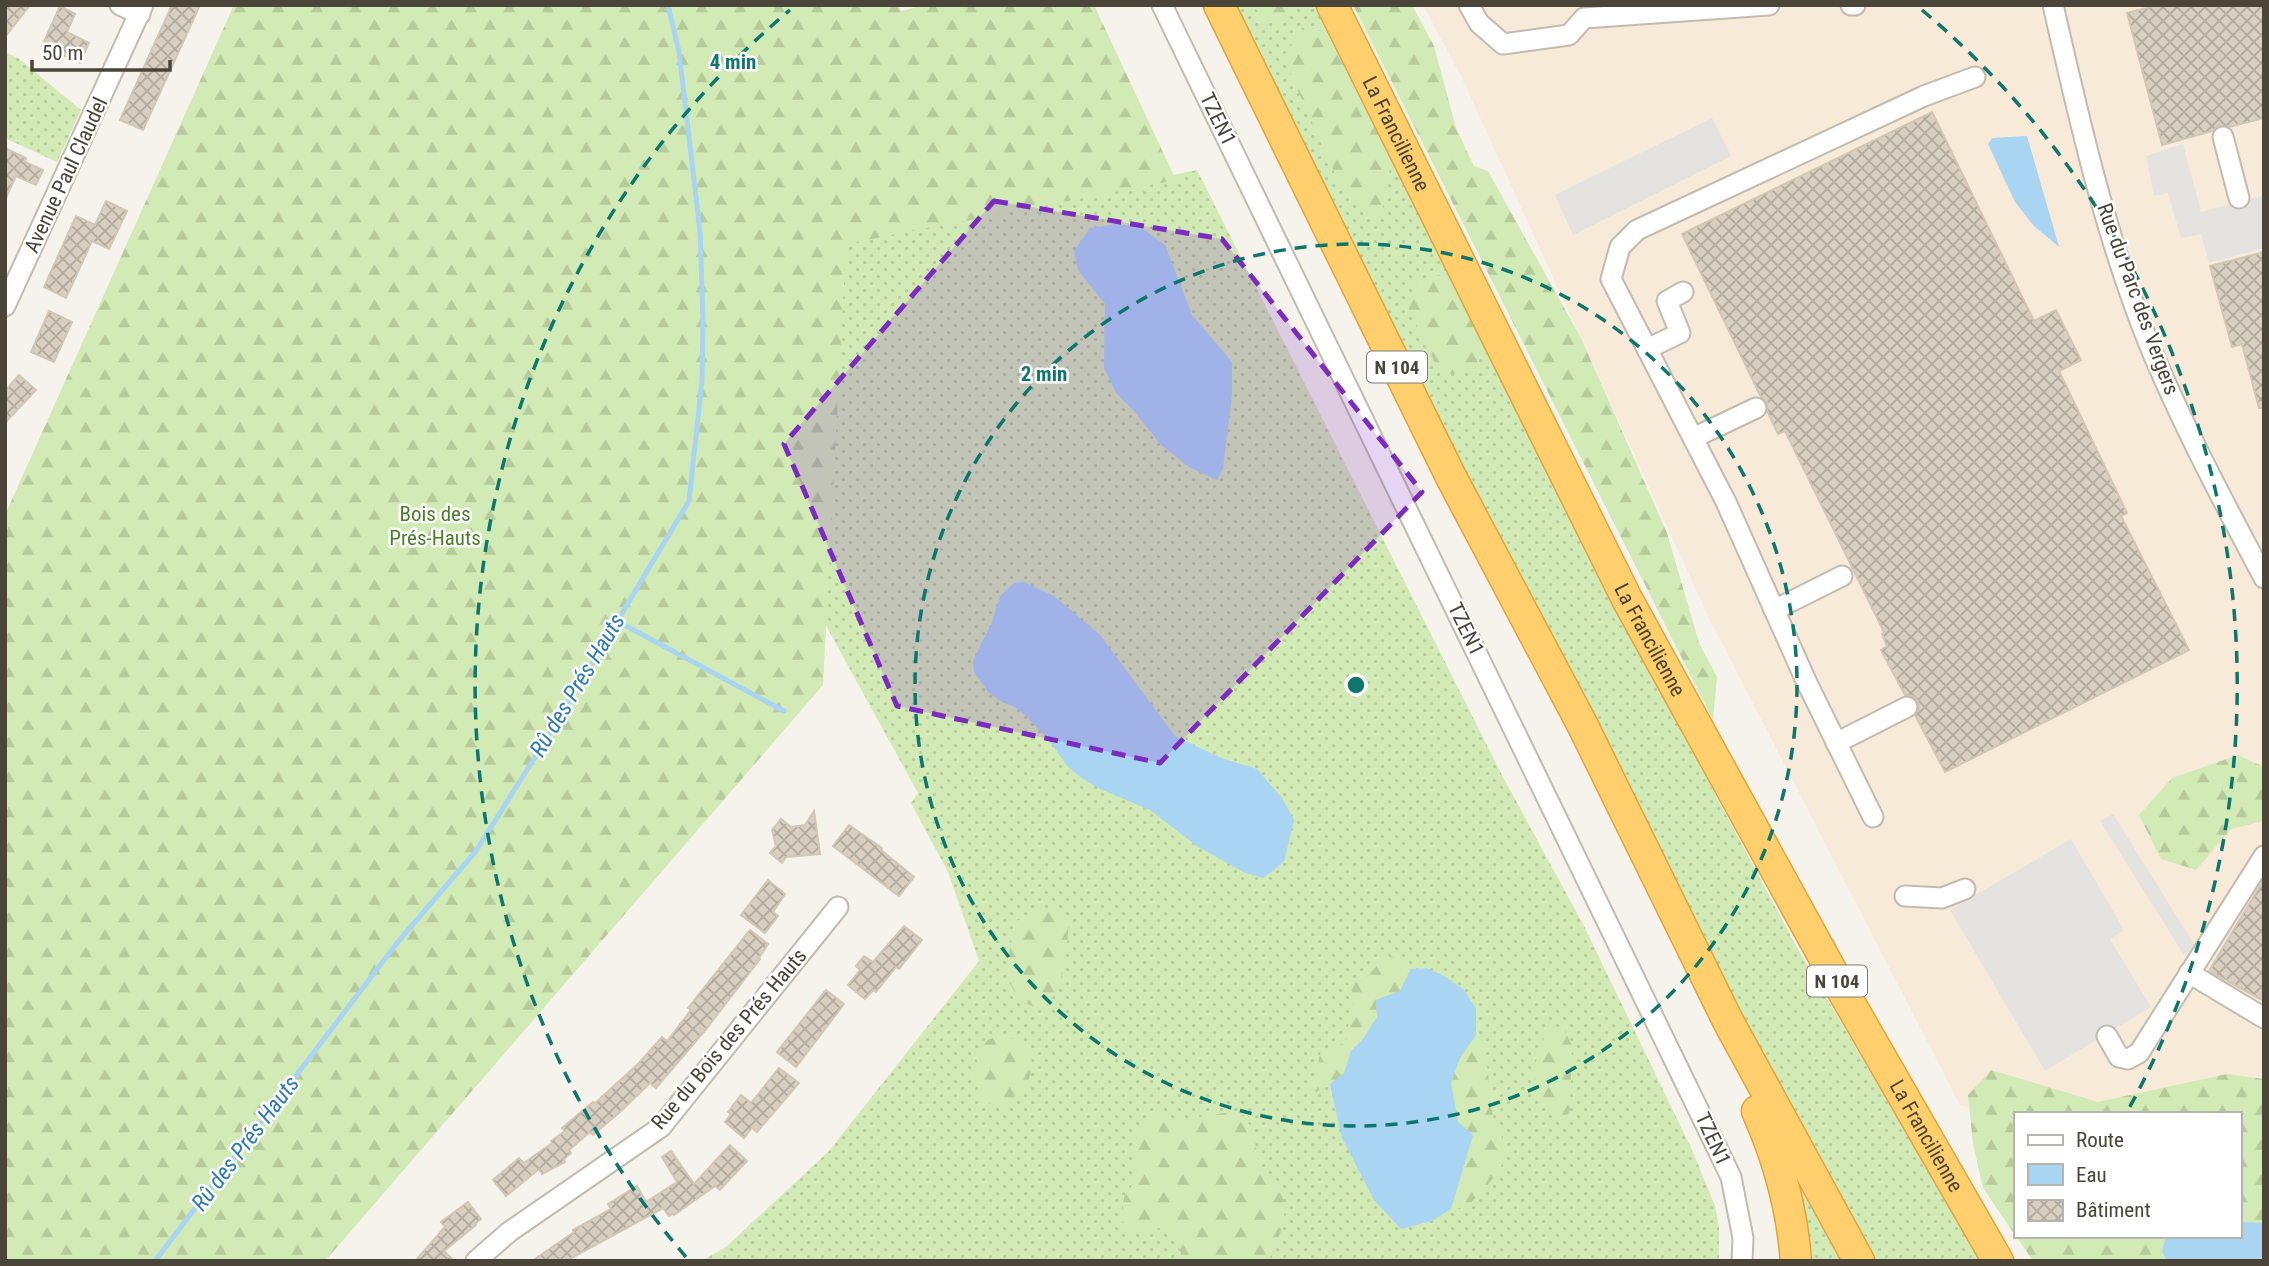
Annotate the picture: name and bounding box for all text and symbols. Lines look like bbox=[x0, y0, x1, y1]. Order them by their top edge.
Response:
scale bar bbox=[32, 28, 170, 72]
text: 50 m bbox=[42, 41, 83, 65]
text: 4 min bbox=[710, 50, 756, 74]
street label: La Francilienne bbox=[1357, 73, 1435, 196]
street label: TZEN1 bbox=[1195, 89, 1241, 149]
street label: Avenue Paul Claudel bbox=[19, 93, 113, 257]
street label: Rue du Parc des Vergers bbox=[2092, 200, 2184, 398]
road number: N 104 bbox=[1367, 352, 1427, 382]
text: 2 min bbox=[1021, 362, 1067, 386]
park label: Bois des Prés-Hauts bbox=[389, 502, 481, 550]
street label: La Francilienne bbox=[1609, 579, 1690, 701]
street label: TZEN1 bbox=[1443, 599, 1489, 659]
water label: Rû des Prés Hauts bbox=[524, 609, 631, 762]
centre of rings bbox=[1344, 673, 1368, 697]
street label: Rue du Bois des Prés Hauts bbox=[646, 944, 812, 1134]
road number: N 104 bbox=[1807, 965, 1867, 996]
water label: Rû des Prés Hauts bbox=[186, 1071, 305, 1216]
street label: La Francilienne bbox=[1885, 1076, 1968, 1196]
street label: TZEN1 bbox=[1690, 1109, 1736, 1169]
legend bbox=[2014, 1112, 2241, 1238]
text: Route bbox=[2076, 1128, 2124, 1152]
text: Eau bbox=[2076, 1163, 2107, 1187]
text: Bâtiment bbox=[2076, 1198, 2151, 1222]

